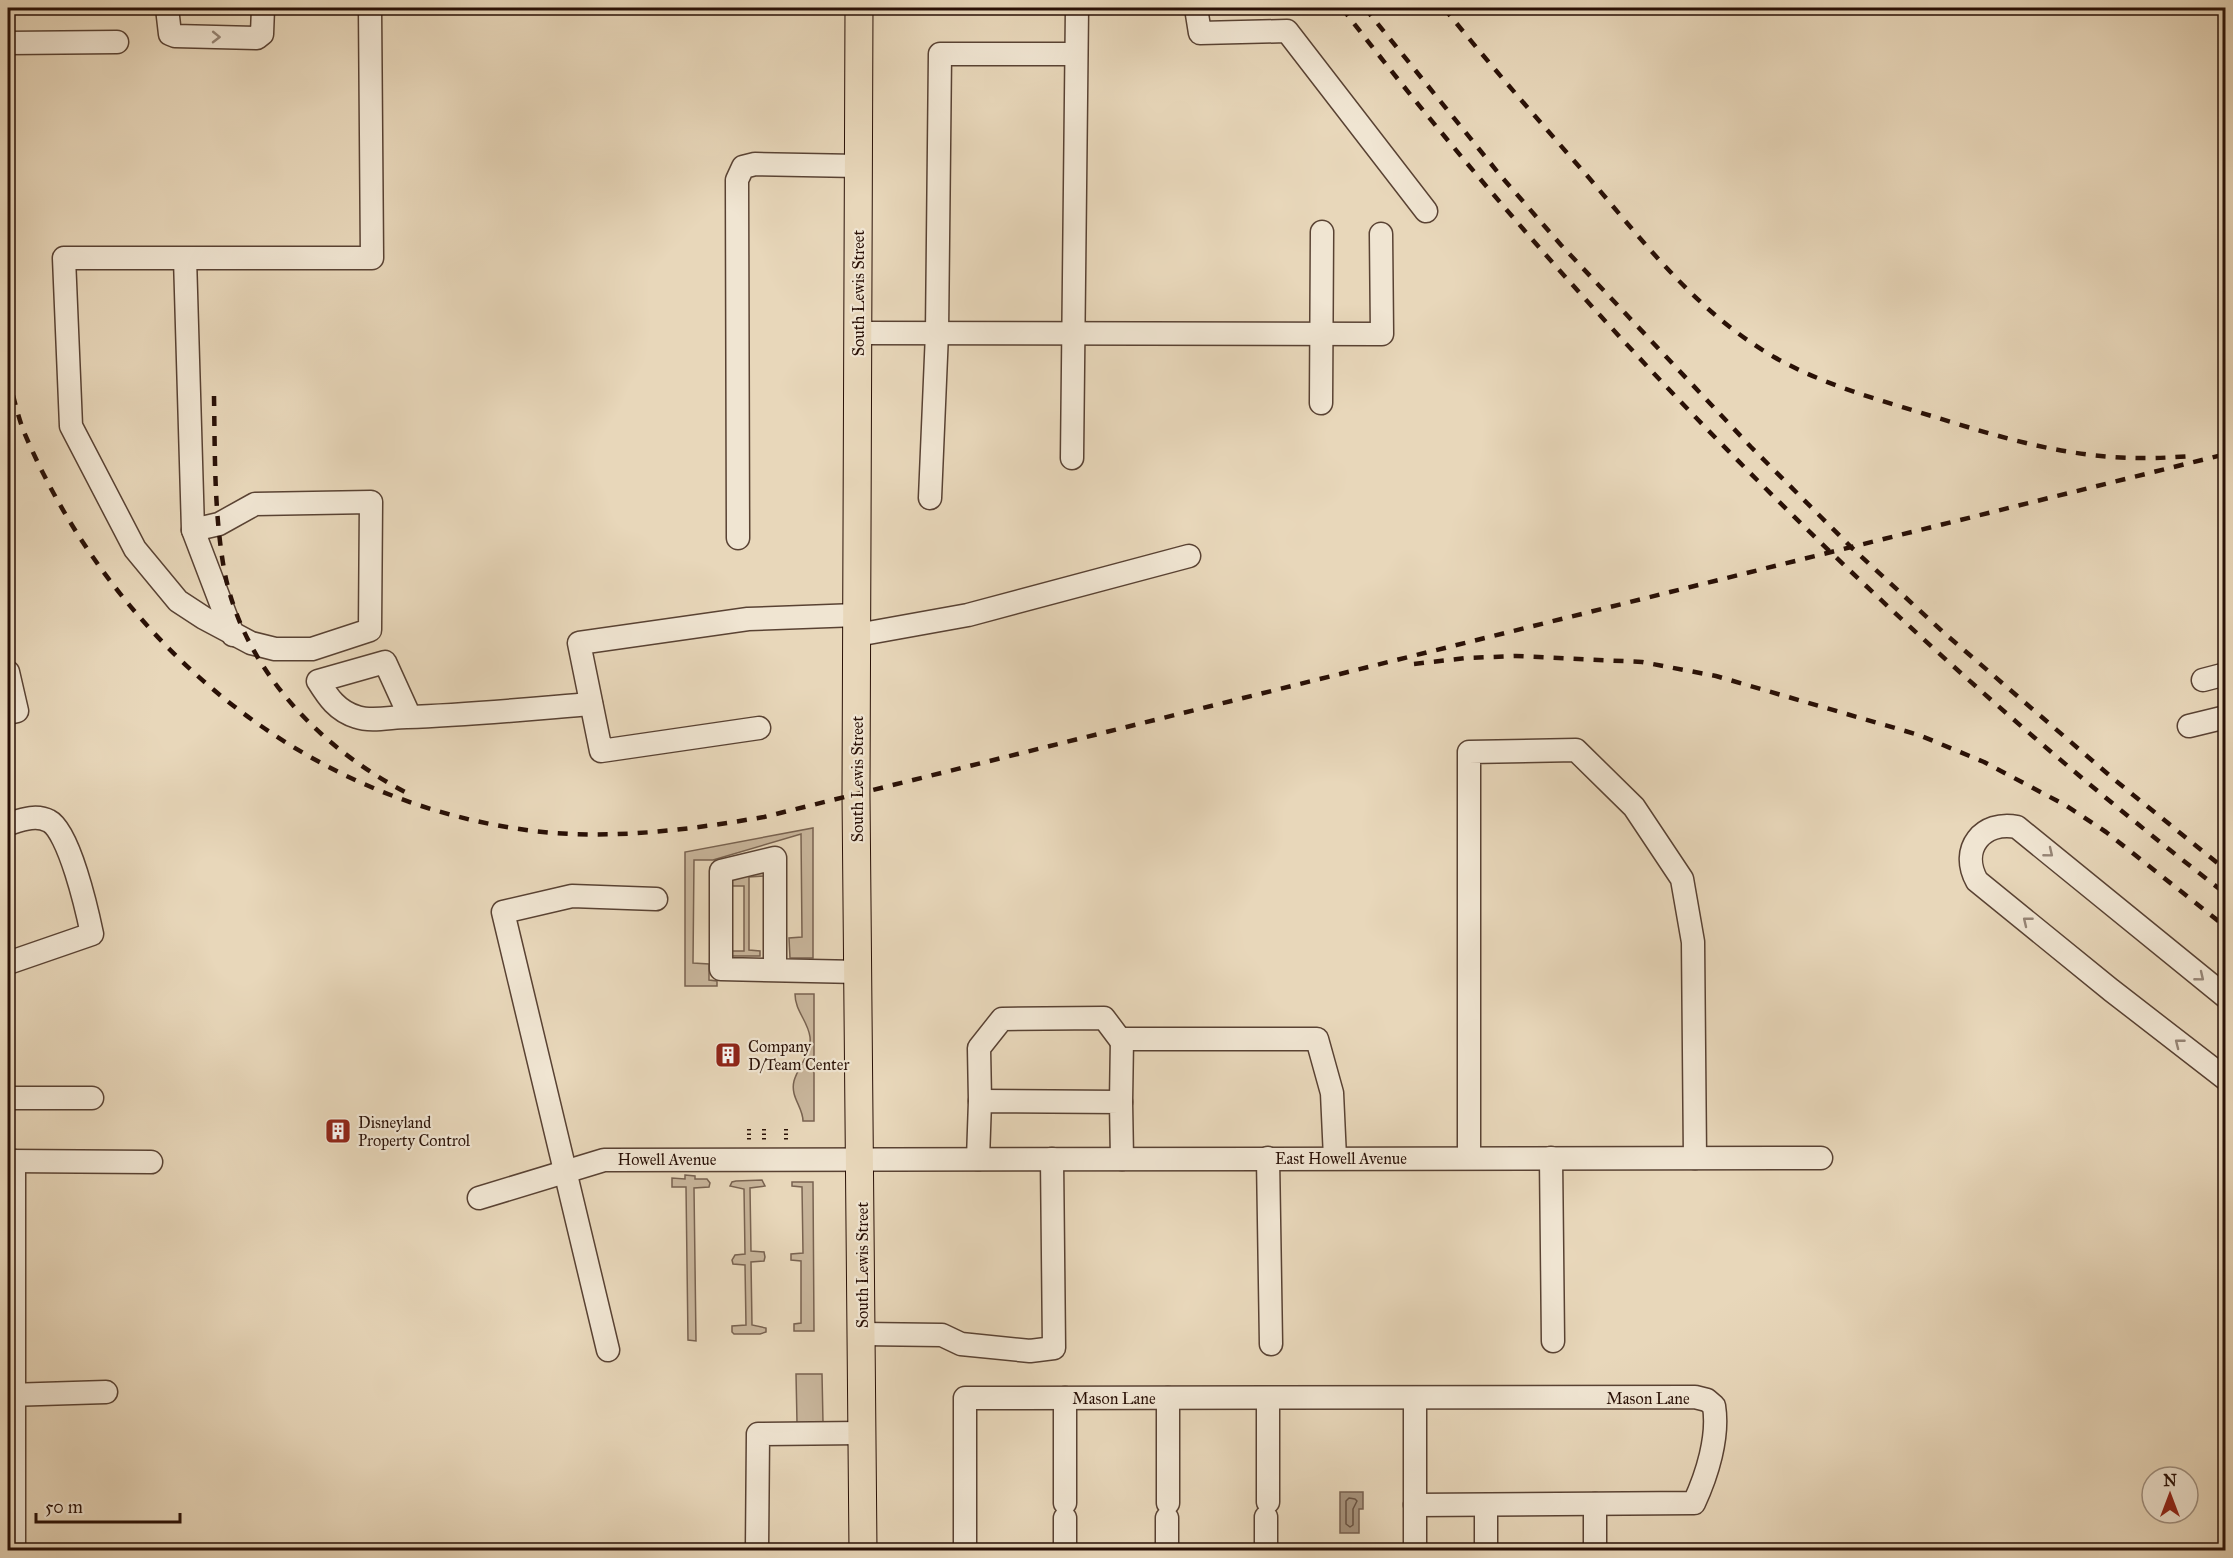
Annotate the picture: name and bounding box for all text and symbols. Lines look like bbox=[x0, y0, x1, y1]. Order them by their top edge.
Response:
one-way arrow bbox=[212, 31, 221, 43]
street label: South Lewis Street bbox=[849, 230, 868, 356]
street label: South Lewis Street bbox=[848, 716, 867, 842]
one-way arrow bbox=[2042, 846, 2053, 857]
one-way arrow bbox=[2023, 918, 2034, 929]
one-way arrow bbox=[2193, 969, 2204, 980]
place label: Company D/Team Center bbox=[748, 1037, 849, 1074]
building icon: Company D/Team Center bbox=[713, 1040, 743, 1070]
one-way arrow bbox=[2175, 1040, 2186, 1051]
place label: Disneyland Property Control bbox=[358, 1113, 471, 1150]
building icon: Disneyland Property Control bbox=[323, 1116, 353, 1146]
street label: East Howell Avenue bbox=[1275, 1149, 1407, 1168]
street label: Howell Avenue bbox=[618, 1150, 717, 1169]
street label: South Lewis Street bbox=[853, 1202, 872, 1328]
street label: Mason Lane bbox=[1072, 1389, 1156, 1408]
street label: Mason Lane bbox=[1606, 1389, 1690, 1408]
north arrow bbox=[2140, 1465, 2200, 1525]
text: N bbox=[2163, 1471, 2177, 1490]
scale bar bbox=[36, 1486, 180, 1524]
text: 50 m bbox=[45, 1496, 83, 1518]

